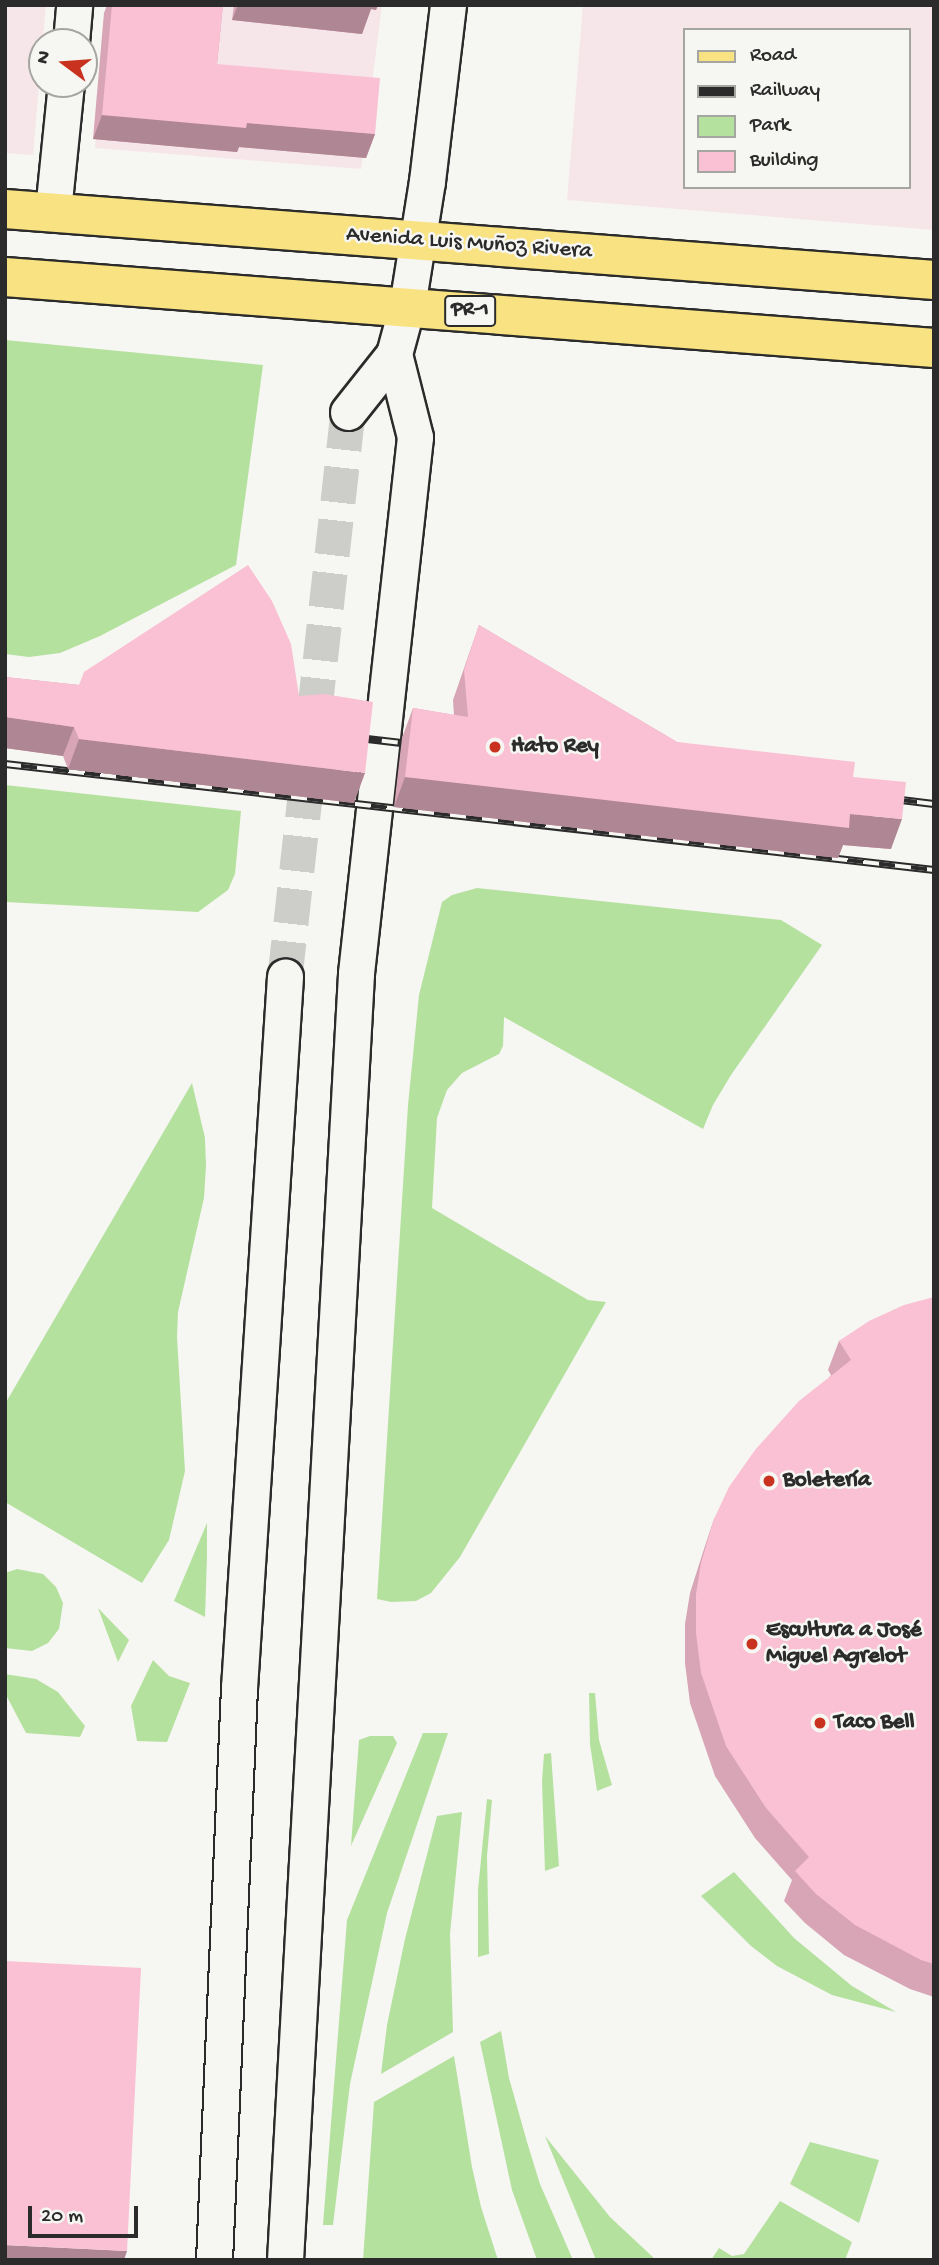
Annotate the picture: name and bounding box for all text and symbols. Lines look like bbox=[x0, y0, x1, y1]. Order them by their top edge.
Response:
north arrow bbox=[28, 28, 98, 98]
legend bbox=[684, 28, 911, 189]
text: Road bbox=[750, 44, 796, 69]
text: N bbox=[31, 48, 57, 67]
text: Railway bbox=[750, 79, 820, 104]
text: Park bbox=[750, 114, 790, 139]
text: Building bbox=[750, 149, 819, 174]
street label: Avenida Luis Muñoz Rivera bbox=[345, 222, 593, 266]
road number: PR-1 bbox=[444, 294, 496, 328]
place label: Hato Rey bbox=[511, 733, 599, 761]
marker: Hato Rey bbox=[485, 737, 505, 757]
place label: Boletería bbox=[783, 1467, 871, 1495]
marker: Boletería bbox=[761, 1473, 777, 1489]
place label: Escultura a José Miguel Agrelot bbox=[766, 1617, 922, 1671]
marker: Escultura a José Miguel Agrelot bbox=[744, 1636, 760, 1652]
place label: Taco Bell bbox=[834, 1709, 915, 1737]
marker: Taco Bell bbox=[812, 1715, 828, 1731]
scale bar bbox=[32, 2192, 142, 2236]
text: 20 m bbox=[41, 2205, 83, 2230]

